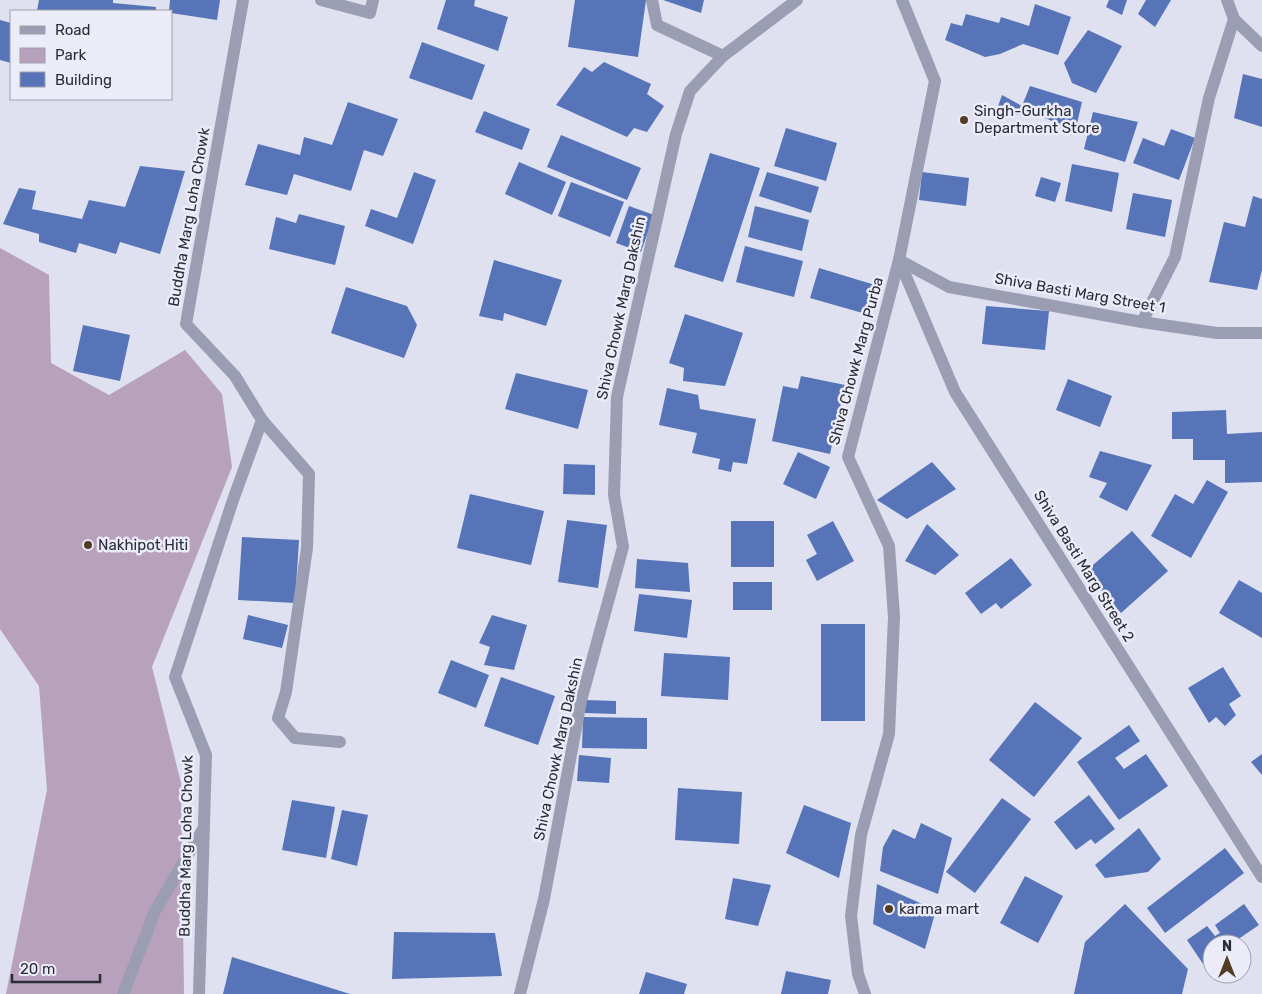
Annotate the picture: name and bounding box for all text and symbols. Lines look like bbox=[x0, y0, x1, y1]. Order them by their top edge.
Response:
legend bbox=[10, 10, 172, 100]
text: Road bbox=[55, 21, 91, 39]
text: Park bbox=[55, 46, 86, 64]
text: Building bbox=[55, 71, 112, 89]
place label: Singh-Gurkha Department Store bbox=[974, 102, 1100, 137]
marker: Singh-Gurkha Department Store bbox=[958, 114, 970, 126]
street label: Buddha Marg Loha Chowk bbox=[164, 126, 214, 308]
street label: Shiva Chowk Marg Dakshin bbox=[593, 215, 649, 401]
street label: Shiva Basti Marg Street 1 bbox=[993, 269, 1167, 317]
street label: Shiva Chowk Marg Purba bbox=[825, 275, 887, 447]
street label: Shiva Basti Marg Street 2 bbox=[1030, 487, 1138, 645]
place label: Nakhipot Hiti bbox=[98, 536, 188, 554]
marker: Nakhipot Hiti bbox=[82, 539, 94, 551]
street label: Shiva Chowk Marg Dakshin bbox=[530, 656, 586, 842]
street label: Buddha Marg Loha Chowk bbox=[175, 755, 197, 937]
place label: karma mart bbox=[899, 900, 979, 918]
marker: karma mart bbox=[883, 903, 895, 915]
north arrow bbox=[1202, 934, 1252, 984]
text: N bbox=[1222, 938, 1232, 955]
scale bar bbox=[12, 952, 100, 984]
text: 20 m bbox=[20, 960, 55, 978]

